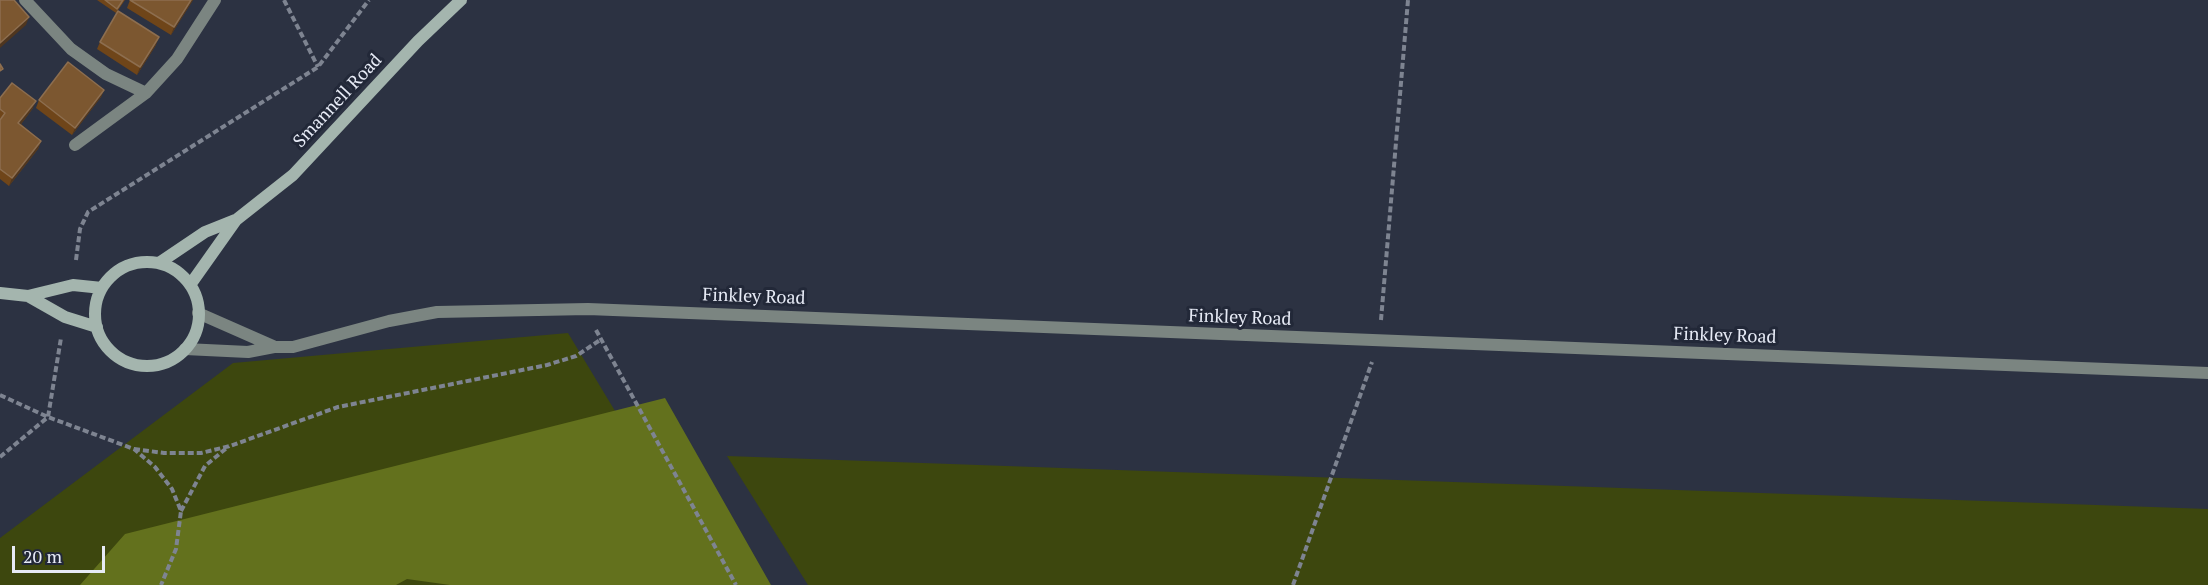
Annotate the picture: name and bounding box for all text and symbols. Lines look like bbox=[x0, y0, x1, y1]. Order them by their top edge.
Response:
street label: Smannell Road bbox=[289, 50, 387, 152]
street label: Finkley Road bbox=[702, 284, 806, 310]
street label: Finkley Road bbox=[1188, 305, 1292, 331]
street label: Finkley Road bbox=[1673, 323, 1777, 349]
scale bar bbox=[15, 534, 108, 572]
text: 20 m bbox=[23, 544, 62, 568]

